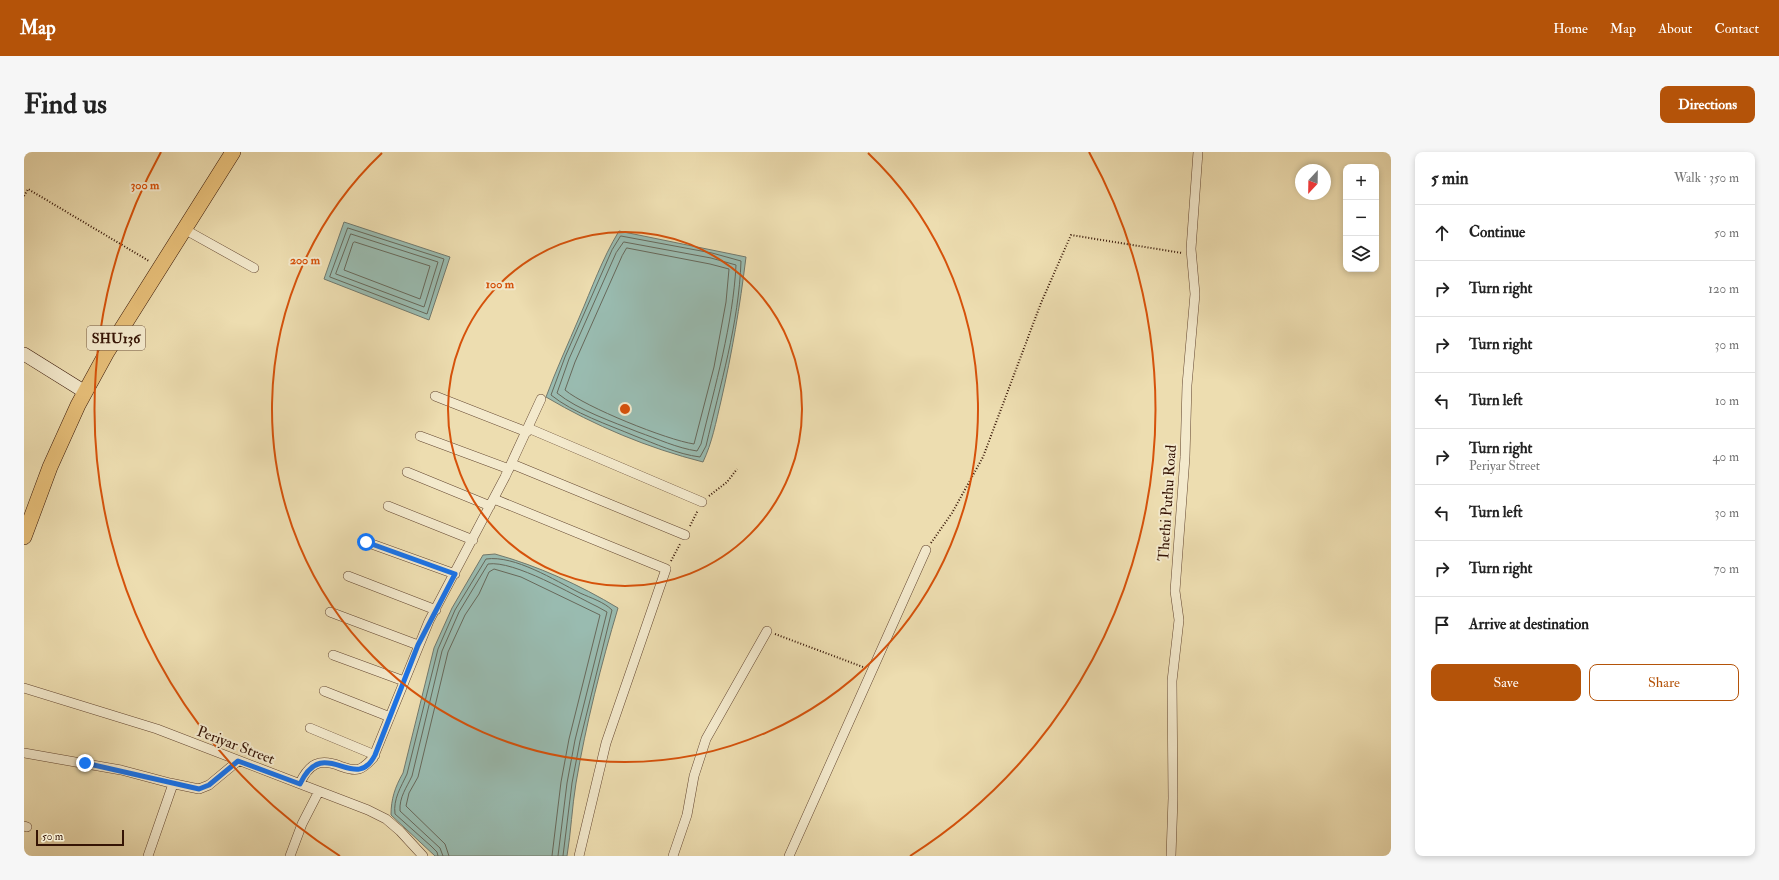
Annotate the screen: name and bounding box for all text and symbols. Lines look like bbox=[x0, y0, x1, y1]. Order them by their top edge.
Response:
text: Map bbox=[20, 16, 56, 40]
text: Home bbox=[1553, 20, 1588, 37]
text: Map bbox=[1610, 20, 1636, 37]
text: About bbox=[1658, 20, 1692, 37]
text: Contact bbox=[1714, 20, 1759, 37]
button: Directions bbox=[1660, 86, 1755, 123]
text: Find us bbox=[24, 87, 107, 122]
north arrow bbox=[1295, 164, 1331, 200]
map controls bbox=[1343, 164, 1379, 272]
button: + bbox=[1343, 164, 1379, 200]
text: 5 min bbox=[1431, 168, 1469, 189]
text: Walk · 350 m bbox=[1674, 170, 1739, 186]
text: 300 m bbox=[131, 178, 160, 193]
button: − bbox=[1343, 200, 1379, 236]
icon: ahead bbox=[1431, 222, 1453, 244]
text: Continue bbox=[1469, 223, 1525, 242]
text: 50 m bbox=[1714, 225, 1739, 241]
button: layers bbox=[1343, 236, 1379, 272]
text: 200 m bbox=[290, 253, 321, 268]
text: 100 m bbox=[486, 277, 515, 292]
icon: right bbox=[1431, 278, 1453, 300]
text: Turn right bbox=[1469, 279, 1532, 298]
text: 120 m bbox=[1708, 281, 1739, 297]
road number: SHU136 bbox=[87, 326, 145, 350]
icon: right bbox=[1431, 334, 1453, 356]
text: Turn right bbox=[1469, 335, 1532, 354]
text: 30 m bbox=[1715, 337, 1739, 353]
icon: left bbox=[1431, 390, 1453, 412]
text: Turn left bbox=[1469, 391, 1523, 410]
text: 10 m bbox=[1715, 393, 1739, 409]
centre of rings bbox=[618, 402, 632, 416]
text: Turn right bbox=[1469, 439, 1532, 458]
street label: Thethi Puthu Road bbox=[1154, 444, 1181, 562]
icon: right bbox=[1431, 446, 1453, 468]
text: 40 m bbox=[1713, 449, 1739, 465]
text: Periyar Street bbox=[1469, 458, 1540, 474]
icon: left bbox=[1431, 502, 1453, 524]
text: Turn left bbox=[1469, 503, 1523, 522]
text: 30 m bbox=[1715, 505, 1739, 521]
route start bbox=[357, 533, 375, 551]
icon: right bbox=[1431, 558, 1453, 580]
text: Turn right bbox=[1469, 559, 1532, 578]
text: 70 m bbox=[1714, 561, 1739, 577]
icon: arrive bbox=[1431, 614, 1453, 636]
text: Arrive at destination bbox=[1469, 615, 1589, 634]
button: Save bbox=[1431, 664, 1581, 701]
button: Share bbox=[1589, 664, 1739, 701]
street label: Periyar Street bbox=[194, 722, 278, 769]
route end bbox=[76, 754, 94, 772]
scale bar bbox=[36, 828, 124, 847]
text: 50 m bbox=[42, 830, 63, 843]

